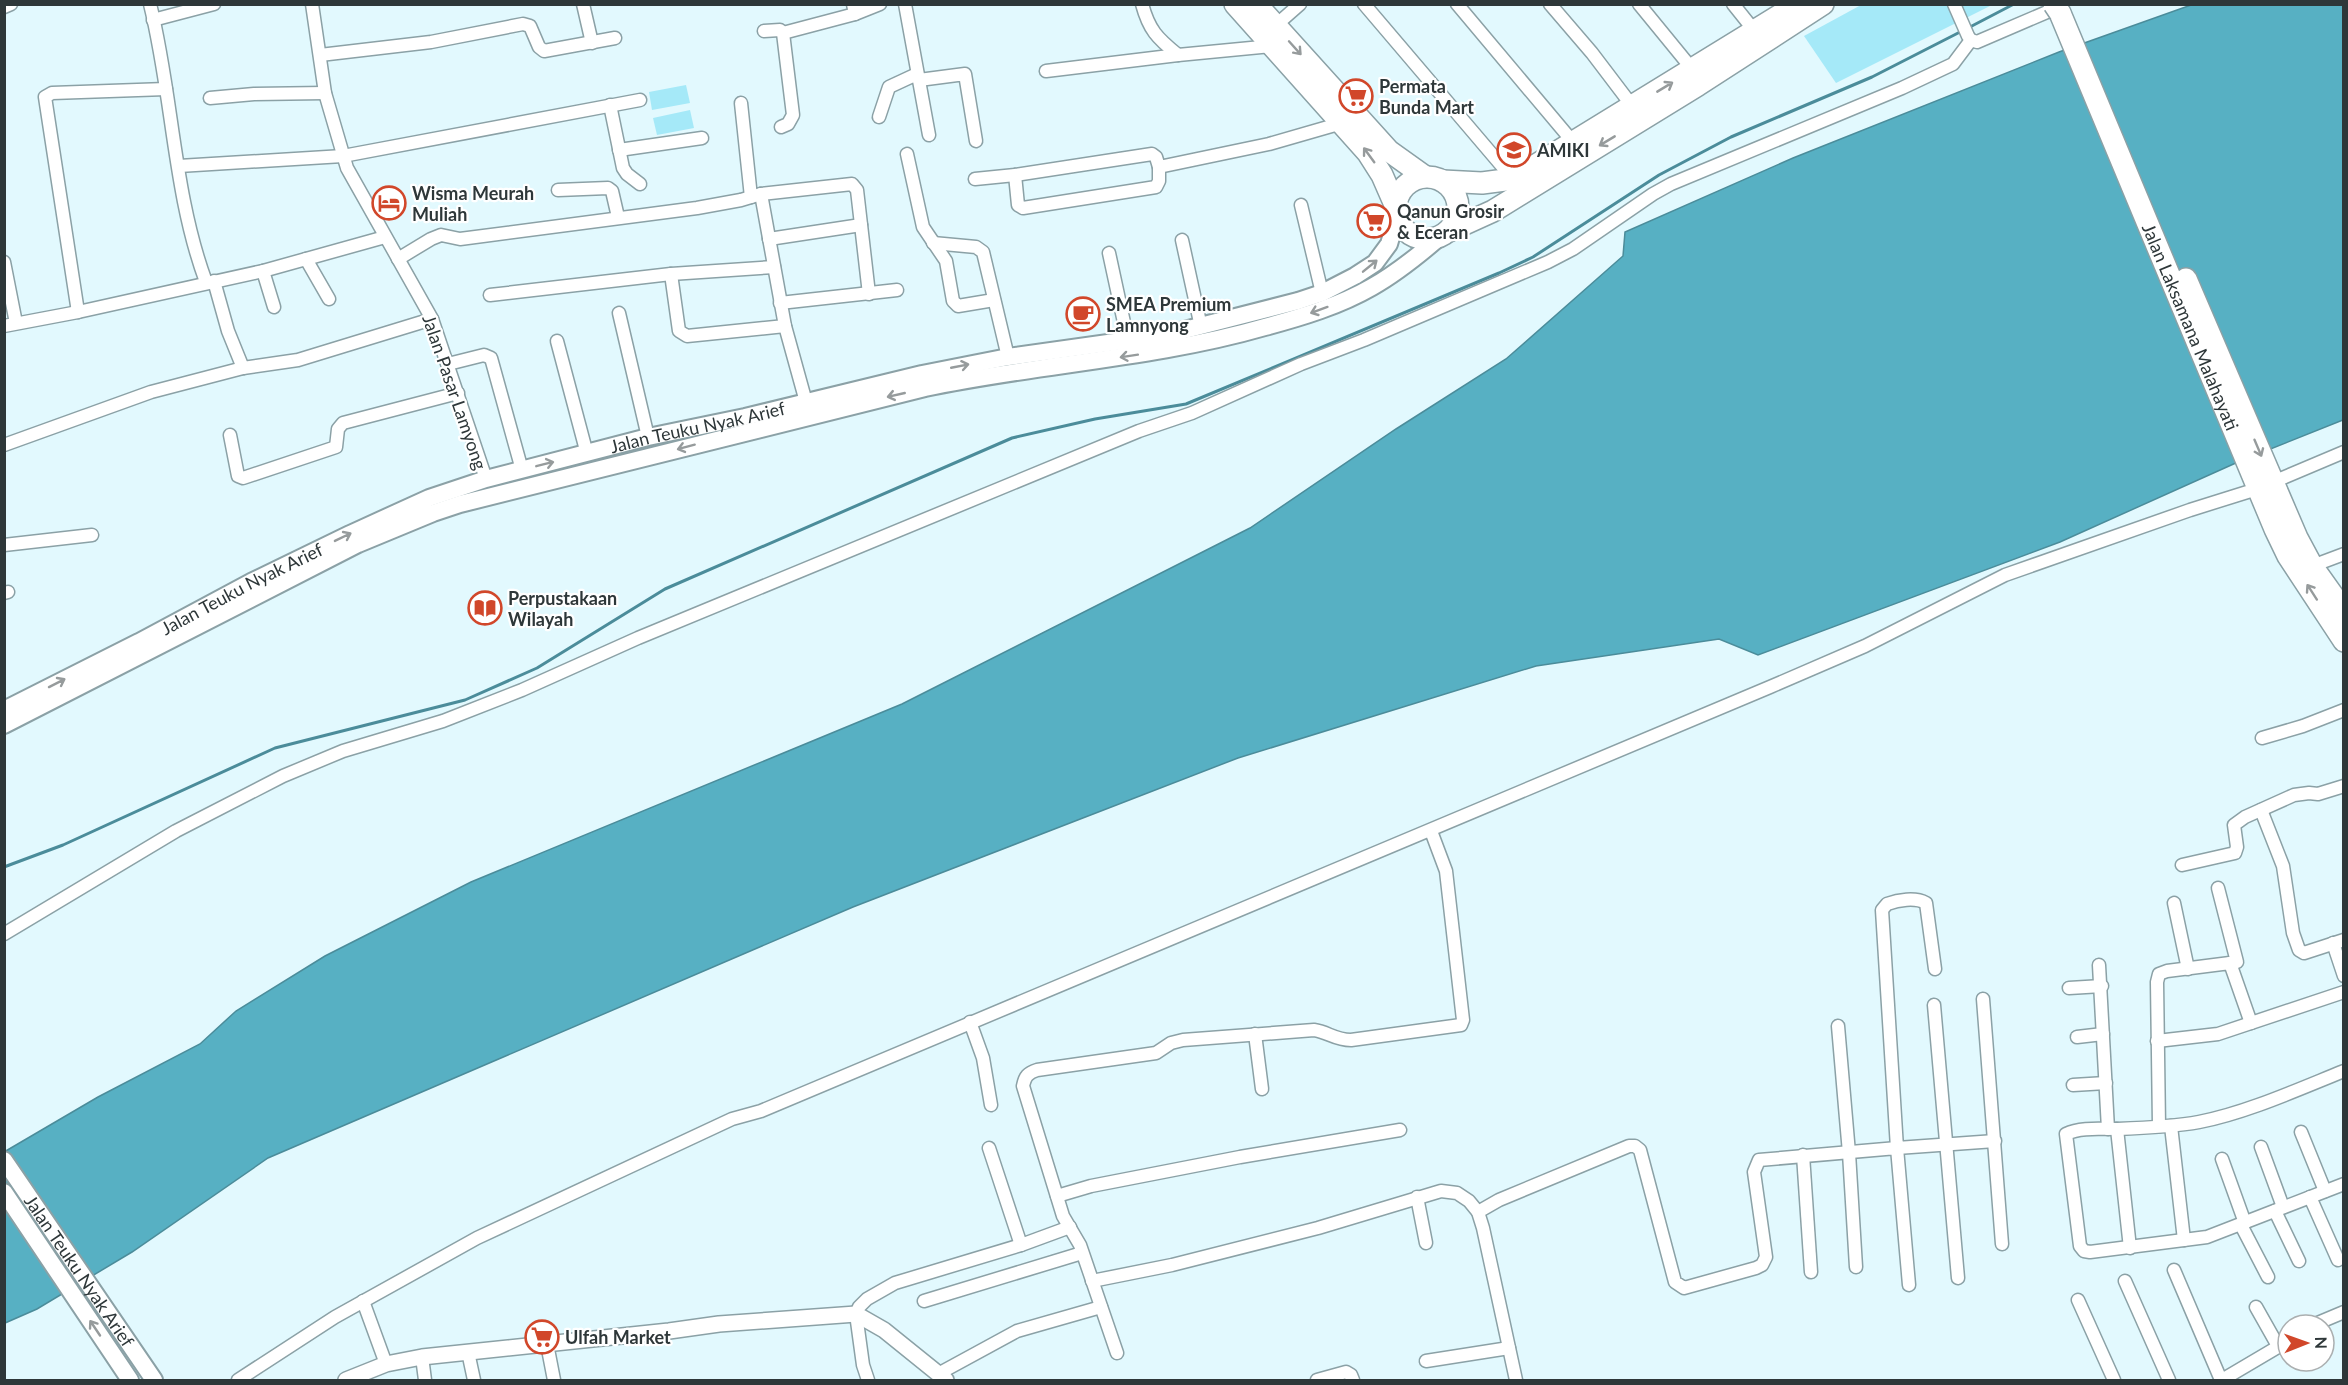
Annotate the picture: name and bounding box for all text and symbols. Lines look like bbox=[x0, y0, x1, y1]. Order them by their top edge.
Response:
one-way arrow bbox=[1288, 40, 1302, 55]
place label: Permata Bunda Mart bbox=[1379, 75, 1474, 118]
supermarket icon: Permata Bunda Mart bbox=[1338, 78, 1374, 114]
one-way arrow bbox=[1656, 80, 1673, 92]
school or university icon: AMIKI bbox=[1496, 132, 1532, 168]
one-way arrow bbox=[1599, 135, 1616, 147]
place label: AMIKI bbox=[1536, 139, 1590, 161]
one-way arrow bbox=[1363, 148, 1375, 164]
place label: Wisma Meurah Muliah bbox=[412, 182, 534, 225]
hotel icon: Wisma Meurah Muliah bbox=[371, 185, 407, 221]
place label: Qanun Grosir & Eceran bbox=[1397, 200, 1505, 243]
supermarket icon: Qanun Grosir & Eceran bbox=[1356, 203, 1392, 239]
street label: Jalan Laksamana Malahayati bbox=[2138, 220, 2244, 434]
one-way arrow bbox=[1362, 259, 1378, 272]
place label: SMEA Premium Lamnyong bbox=[1106, 293, 1231, 336]
cafe icon: SMEA Premium Lamnyong bbox=[1065, 296, 1101, 332]
one-way arrow bbox=[1310, 306, 1328, 317]
street label: Jalan Pasar Lamyong bbox=[418, 312, 492, 472]
one-way arrow bbox=[1120, 351, 1140, 362]
one-way arrow bbox=[950, 360, 969, 371]
one-way arrow bbox=[887, 389, 906, 401]
street label: Jalan Teuku Nyak Arief bbox=[608, 396, 788, 457]
one-way arrow bbox=[2253, 438, 2264, 457]
one-way arrow bbox=[677, 442, 696, 454]
one-way arrow bbox=[536, 458, 555, 470]
one-way arrow bbox=[333, 531, 351, 543]
street label: Jalan Teuku Nyak Arief bbox=[157, 538, 327, 639]
one-way arrow bbox=[2305, 584, 2317, 601]
place label: Perpustakaan Wilayah bbox=[508, 587, 617, 630]
library icon: Perpustakaan Wilayah bbox=[467, 590, 503, 626]
one-way arrow bbox=[47, 677, 65, 688]
street label: Jalan Teuku Nyak Arief bbox=[20, 1191, 139, 1351]
north arrow bbox=[2276, 1313, 2336, 1373]
supermarket icon: Ulfah Market bbox=[524, 1319, 560, 1355]
one-way arrow bbox=[89, 1321, 101, 1337]
place label: Ulfah Market bbox=[565, 1326, 671, 1348]
text: N bbox=[2312, 1336, 2331, 1349]

